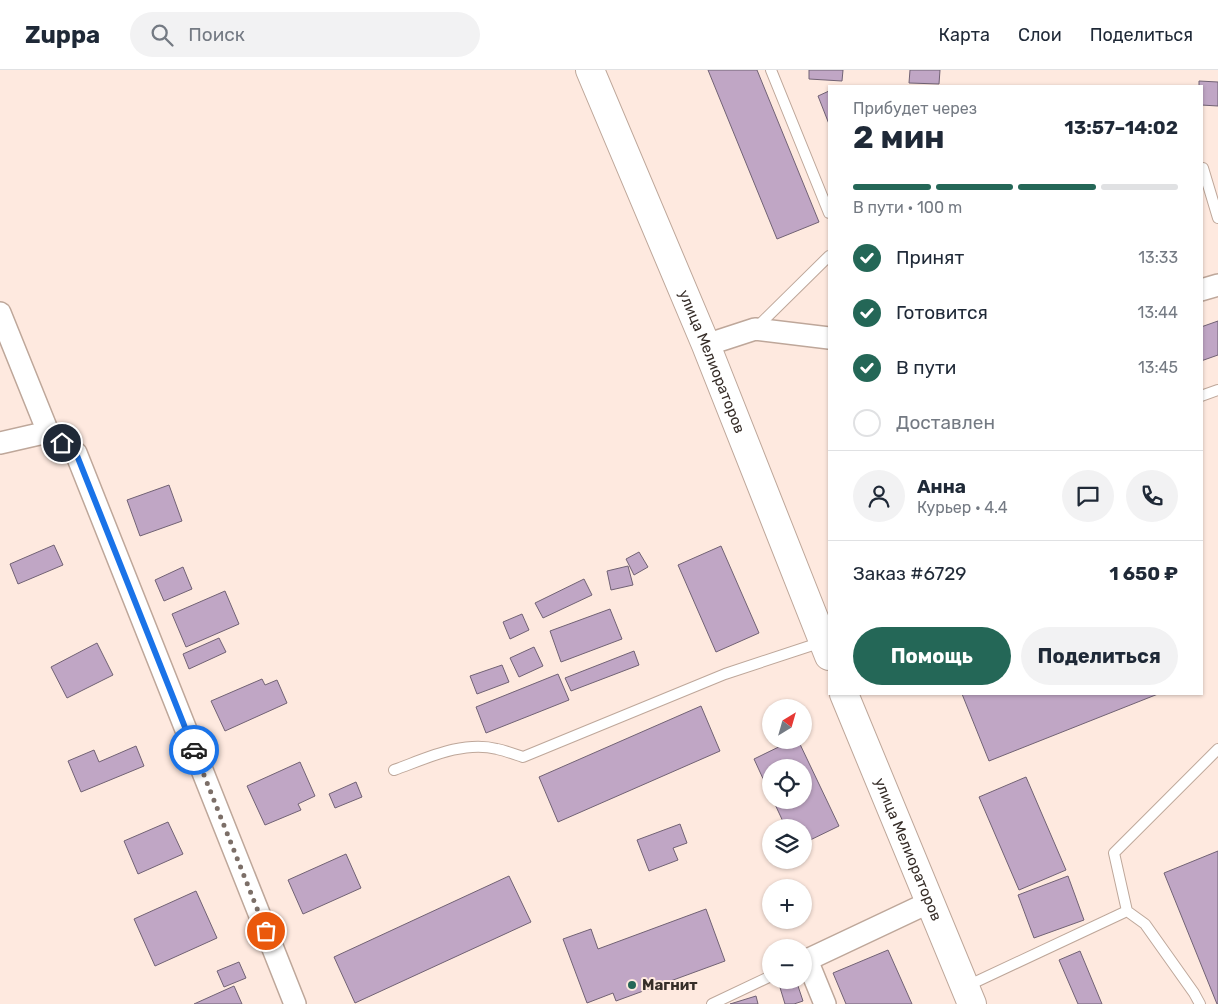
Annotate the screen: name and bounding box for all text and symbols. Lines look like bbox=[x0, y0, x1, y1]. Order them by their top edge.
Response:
search box bbox=[130, 12, 480, 57]
text: Zuppa bbox=[25, 21, 100, 49]
icon: search bbox=[148, 21, 176, 49]
text: Поиск bbox=[188, 23, 245, 46]
text: Карта bbox=[939, 24, 990, 46]
text: Слои bbox=[1018, 24, 1062, 46]
text: Поделиться bbox=[1090, 24, 1193, 46]
text: Прибудет через bbox=[853, 99, 977, 118]
text: 13:57–14:02 bbox=[1064, 116, 1178, 139]
text: 2 мин bbox=[853, 118, 945, 156]
text: В пути · 100 m bbox=[853, 198, 962, 217]
icon: check bbox=[853, 244, 881, 272]
text: Принят bbox=[896, 246, 964, 269]
text: 13:33 bbox=[1138, 248, 1178, 267]
street label: улица Мелиораторов bbox=[675, 287, 749, 436]
icon: check bbox=[853, 299, 881, 327]
text: Готовится bbox=[896, 301, 988, 324]
text: 13:44 bbox=[1138, 303, 1178, 322]
icon: check bbox=[853, 354, 881, 382]
text: В пути bbox=[896, 356, 956, 379]
text: 13:45 bbox=[1138, 358, 1178, 377]
text: Доставлен bbox=[896, 411, 995, 434]
pin bbox=[41, 422, 83, 464]
icon: home bbox=[48, 429, 76, 457]
button: person bbox=[853, 470, 905, 522]
button: chat bbox=[1062, 470, 1114, 522]
button: phone bbox=[1126, 470, 1178, 522]
text: Анна bbox=[917, 475, 966, 498]
text: Курьер · 4.4 bbox=[917, 498, 1008, 517]
text: Заказ #6729 bbox=[853, 562, 967, 585]
text: 1 650 ₽ bbox=[1109, 562, 1178, 585]
button: Помощь bbox=[853, 627, 1011, 685]
button: Поделиться bbox=[1021, 627, 1178, 685]
north arrow bbox=[762, 699, 812, 749]
map controls bbox=[762, 699, 812, 989]
courier bbox=[169, 725, 219, 775]
icon: car bbox=[180, 736, 208, 764]
button: locate bbox=[762, 759, 812, 809]
street label: улица Мелиораторов bbox=[871, 775, 946, 923]
button: layers bbox=[762, 819, 812, 869]
button: + bbox=[762, 879, 812, 929]
pin bbox=[245, 910, 287, 952]
icon: bag bbox=[252, 917, 280, 945]
button: − bbox=[762, 939, 812, 989]
place label: Магнит bbox=[642, 976, 698, 994]
marker: Магнит bbox=[626, 979, 638, 991]

